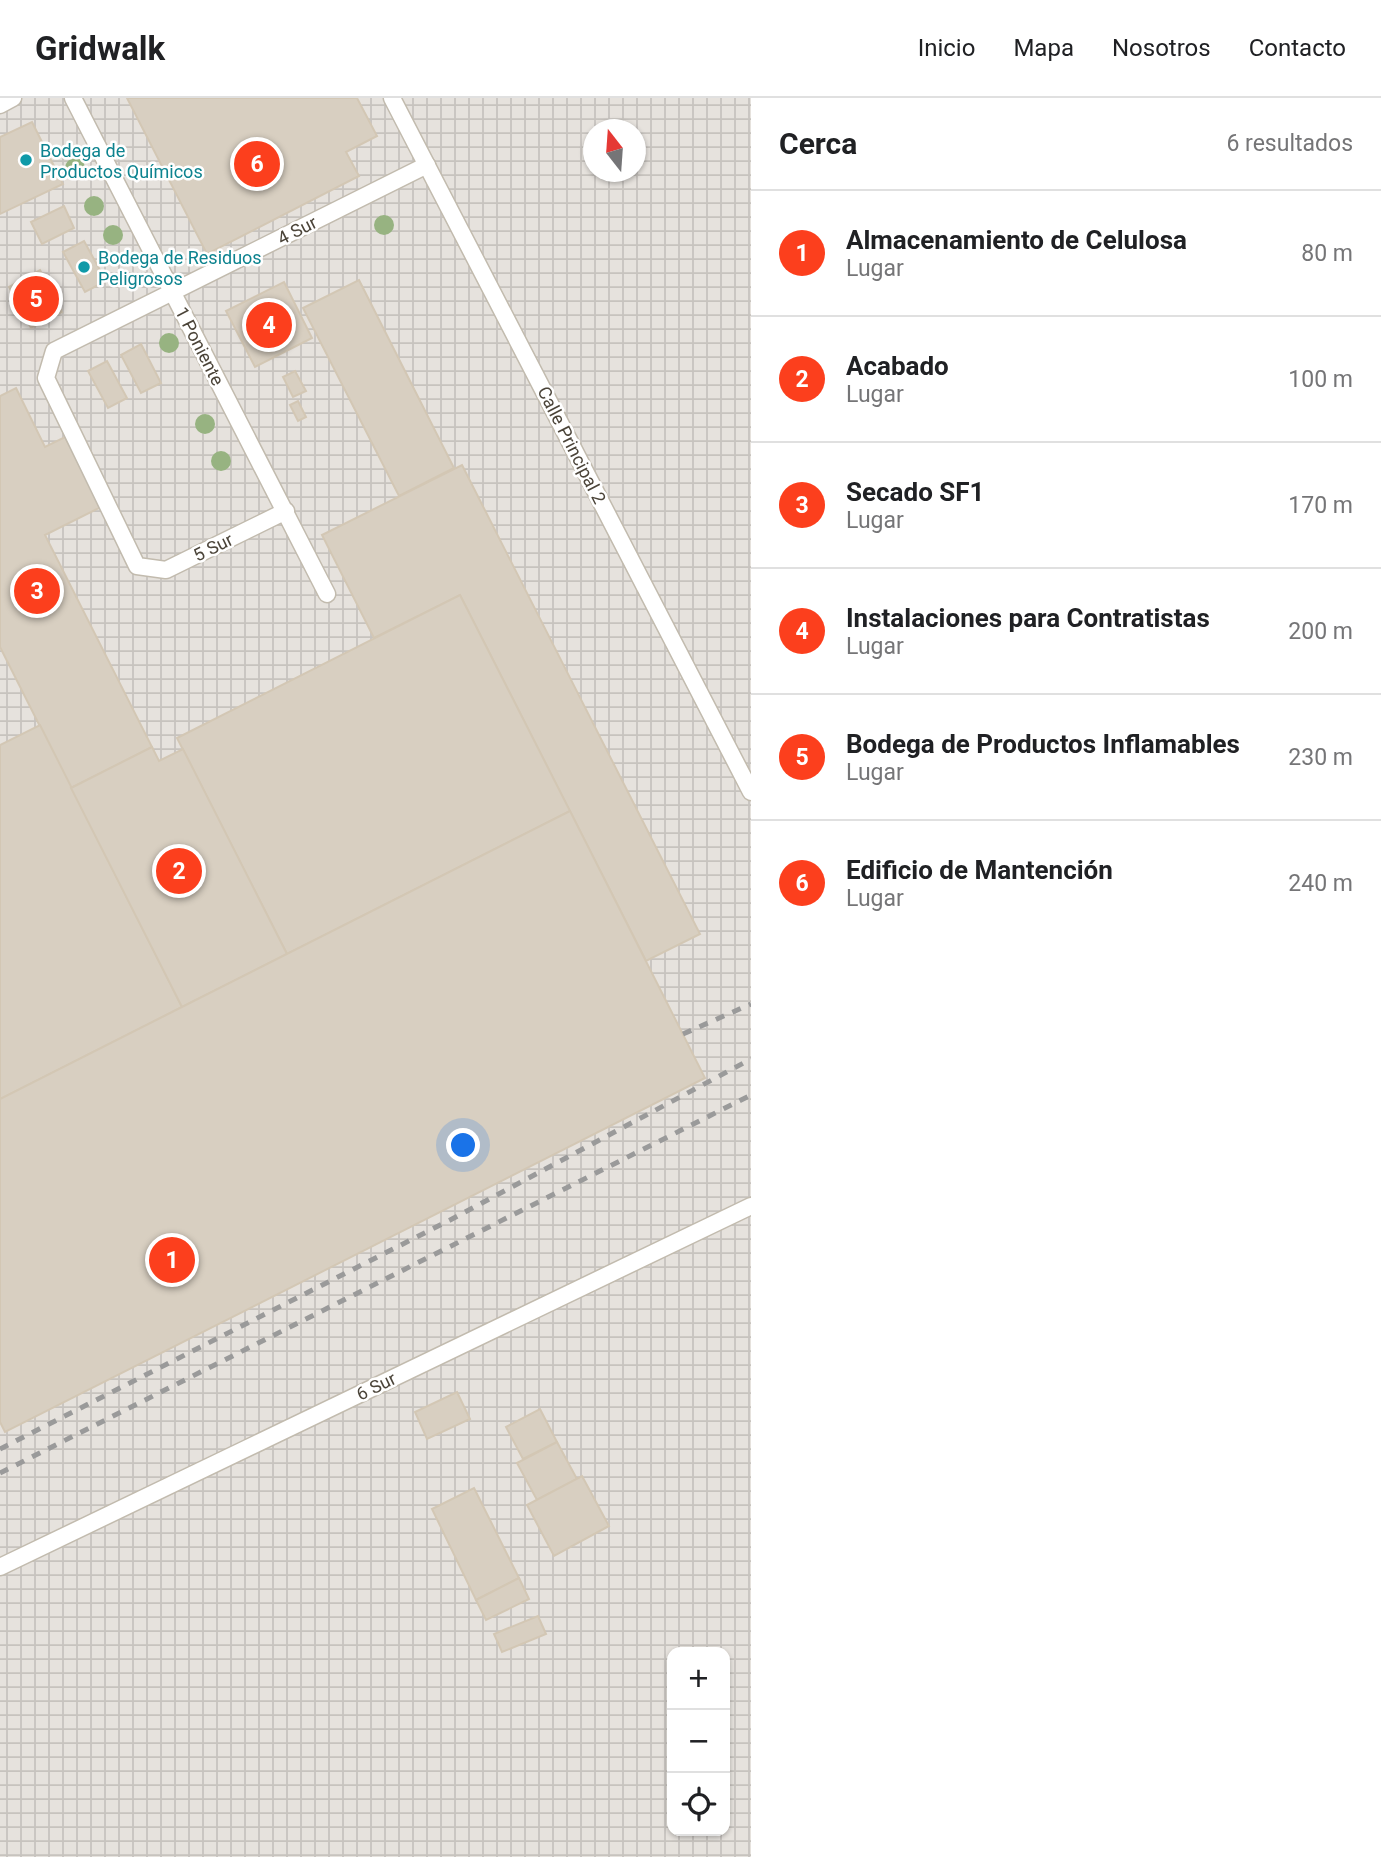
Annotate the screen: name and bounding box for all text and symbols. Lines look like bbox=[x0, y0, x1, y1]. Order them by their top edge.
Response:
text: Gridwalk bbox=[35, 29, 165, 68]
text: Inicio bbox=[918, 34, 975, 62]
text: Mapa bbox=[1013, 34, 1074, 62]
text: Nosotros bbox=[1112, 34, 1211, 62]
text: Contacto bbox=[1249, 34, 1346, 62]
north arrow bbox=[583, 119, 646, 182]
text: Cerca bbox=[779, 126, 857, 161]
text: 6 resultados bbox=[1226, 130, 1353, 157]
pin: 6 bbox=[234, 138, 280, 190]
place label: Bodega de Productos Químicos bbox=[40, 140, 203, 182]
marker: Bodega de Productos Químicos bbox=[18, 152, 34, 168]
street label: 4 Sur bbox=[274, 211, 320, 249]
text: Almacenamiento de Celulosa bbox=[846, 225, 1187, 255]
text: 1 bbox=[795, 240, 809, 267]
text: 80 m bbox=[1301, 240, 1353, 267]
place label: Bodega de Residuos Peligrosos bbox=[98, 247, 262, 289]
text: Lugar bbox=[846, 255, 904, 282]
marker: Bodega de Residuos Peligrosos bbox=[76, 259, 92, 275]
pin: 5 bbox=[13, 273, 59, 325]
pin: 4 bbox=[246, 299, 292, 351]
street label: 1 Poniente bbox=[171, 303, 229, 389]
text: Acabado bbox=[846, 351, 949, 381]
text: 2 bbox=[795, 366, 809, 393]
text: 100 m bbox=[1288, 366, 1353, 393]
text: Lugar bbox=[846, 381, 904, 408]
street label: Calle Principal 2 bbox=[533, 383, 611, 507]
text: Secado SF1 bbox=[846, 477, 984, 507]
text: 3 bbox=[795, 492, 809, 519]
text: 170 m bbox=[1288, 492, 1353, 519]
text: Lugar bbox=[846, 507, 904, 534]
street label: 5 Sur bbox=[190, 529, 236, 565]
pin: 3 bbox=[14, 565, 60, 617]
text: Instalaciones para Contratistas bbox=[846, 603, 1210, 633]
text: 4 bbox=[795, 618, 809, 645]
text: 200 m bbox=[1288, 618, 1353, 645]
text: Lugar bbox=[846, 633, 904, 660]
text: Bodega de Productos Inflamables bbox=[846, 729, 1240, 759]
text: 5 bbox=[795, 744, 809, 771]
text: 230 m bbox=[1288, 744, 1353, 771]
text: Lugar bbox=[846, 759, 904, 786]
pin: 2 bbox=[156, 845, 202, 897]
text: Edificio de Mantención bbox=[846, 855, 1113, 885]
text: 6 bbox=[795, 870, 809, 897]
text: 240 m bbox=[1288, 870, 1353, 897]
text: Lugar bbox=[846, 885, 904, 912]
your location bbox=[446, 1128, 480, 1162]
pin: 1 bbox=[149, 1234, 195, 1286]
street label: 6 Sur bbox=[353, 1368, 399, 1404]
map controls bbox=[667, 1647, 730, 1836]
button: + bbox=[667, 1647, 730, 1710]
button: − bbox=[667, 1710, 730, 1773]
button: locate bbox=[667, 1773, 730, 1836]

